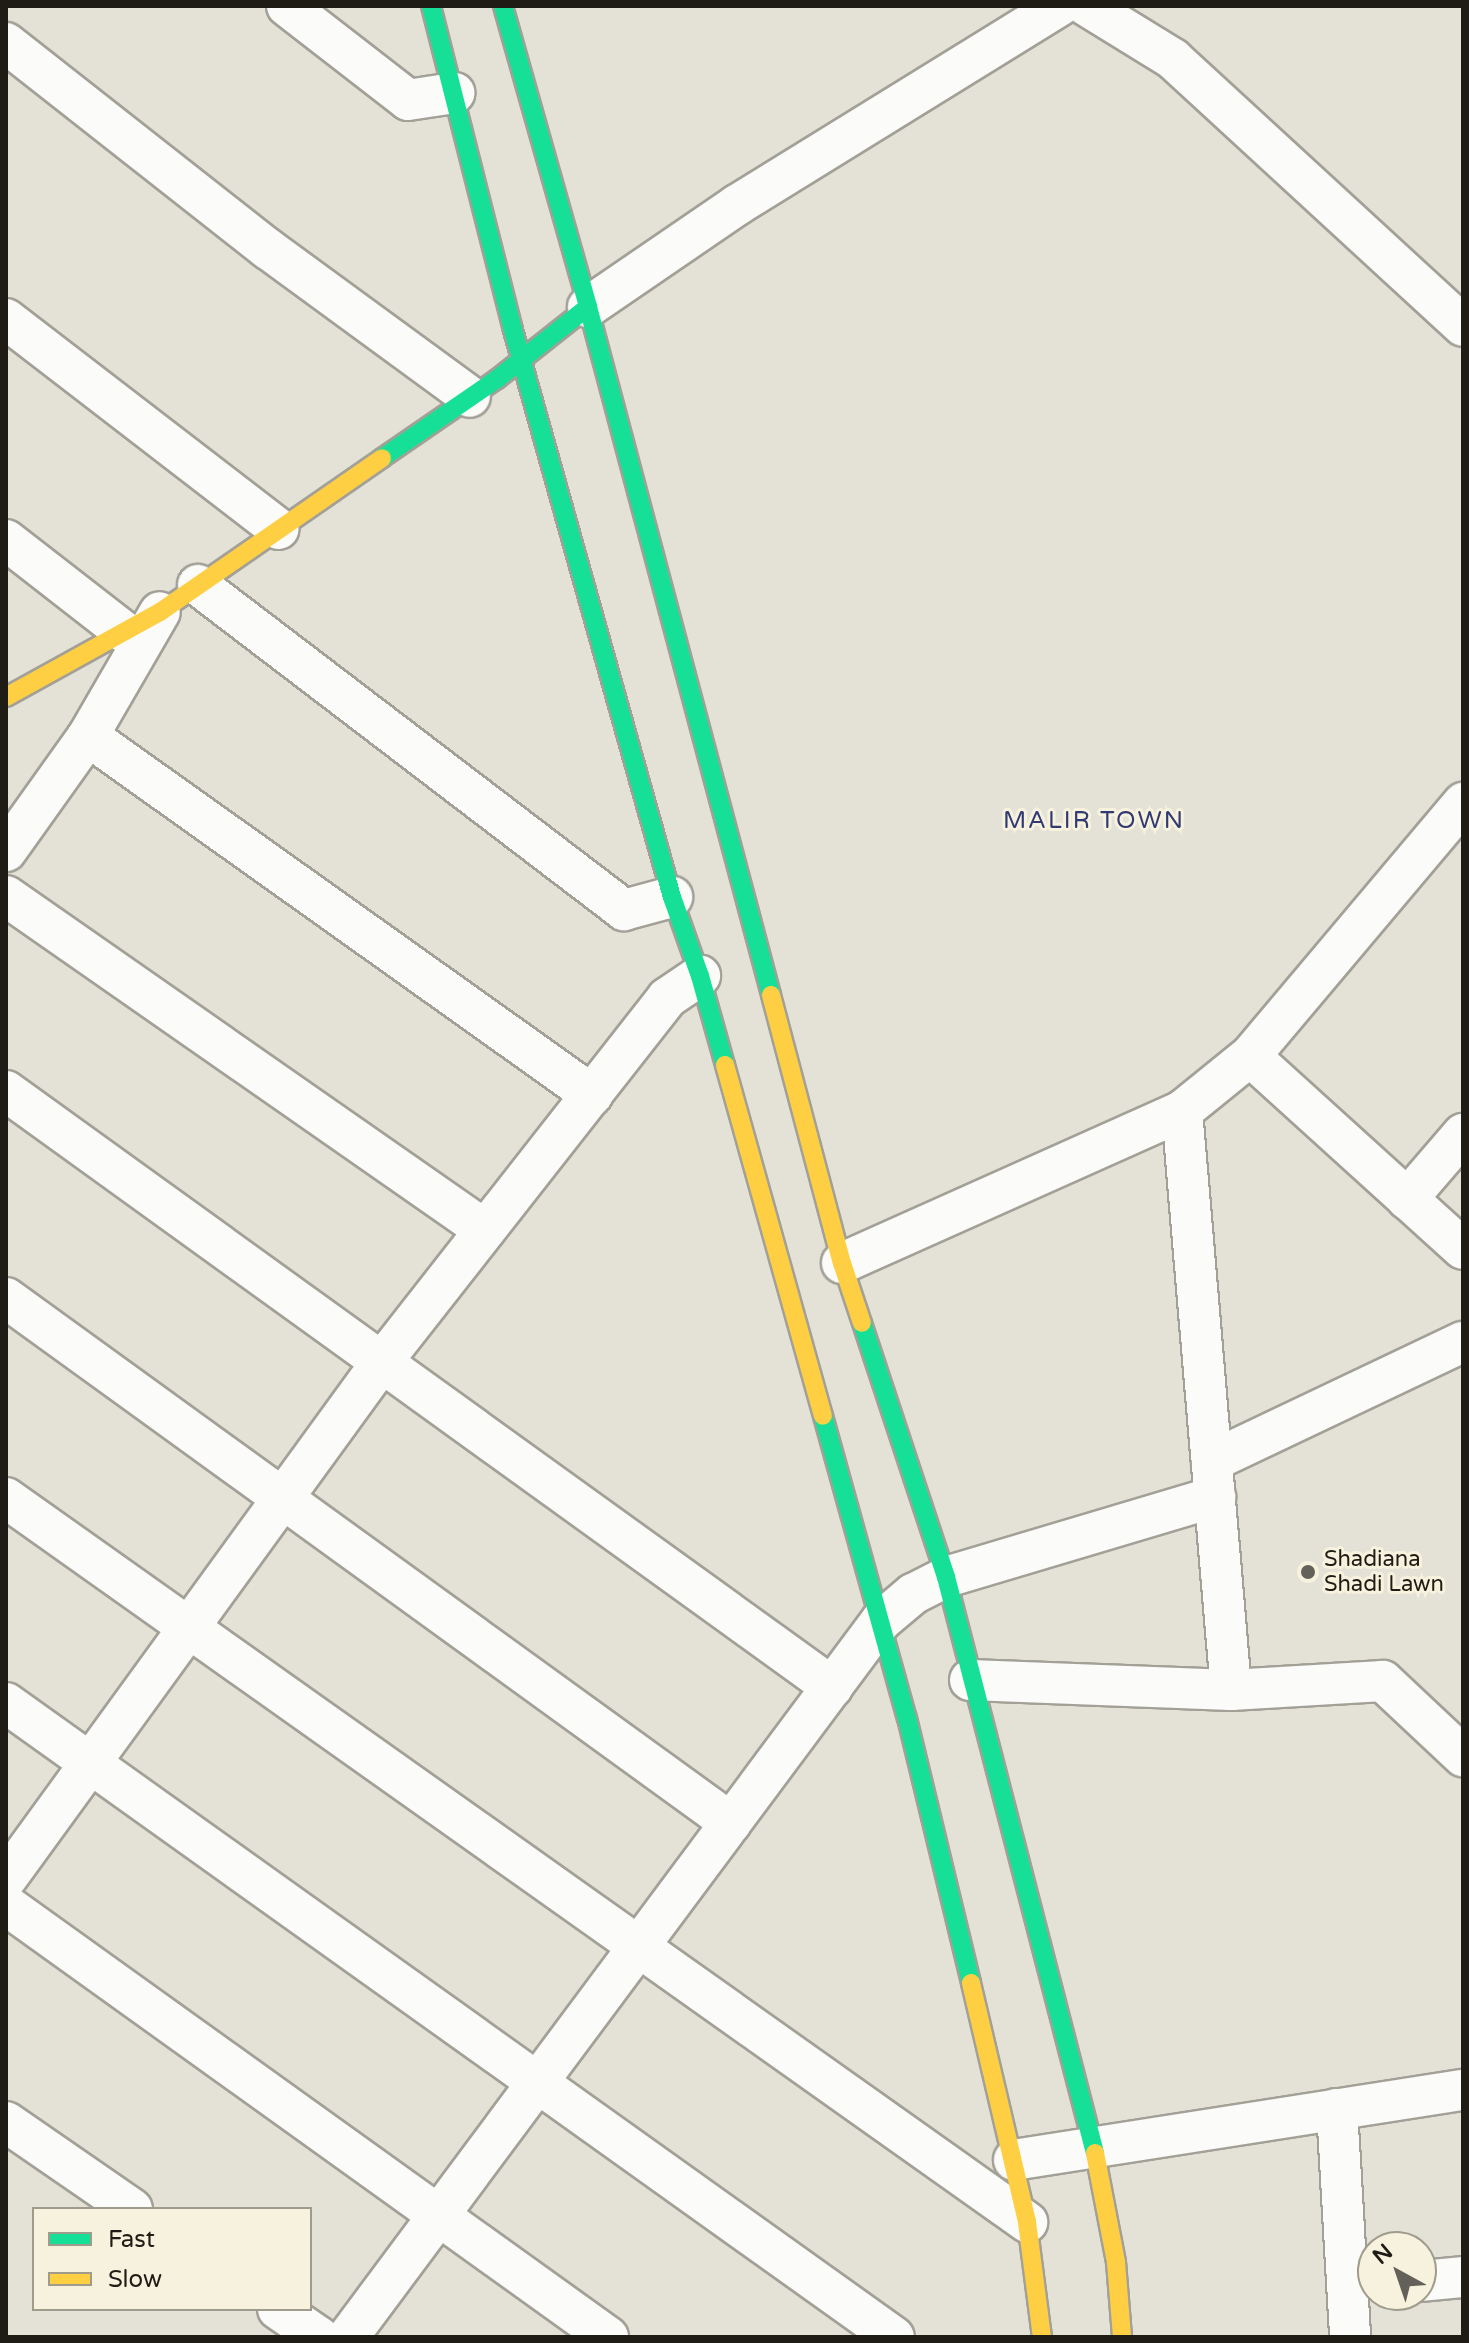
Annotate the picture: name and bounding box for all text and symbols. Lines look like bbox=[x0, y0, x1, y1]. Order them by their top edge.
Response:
district label: MALIR TOWN bbox=[1003, 807, 1185, 835]
place label: Shadiana Shadi Lawn bbox=[1324, 1546, 1444, 1598]
marker: Shadiana Shadi Lawn bbox=[1299, 1563, 1317, 1581]
legend bbox=[32, 2207, 312, 2311]
text: Fast bbox=[108, 2225, 155, 2254]
north arrow bbox=[1357, 2231, 1437, 2311]
text: N bbox=[1368, 2239, 1398, 2270]
text: Slow bbox=[108, 2265, 162, 2294]

